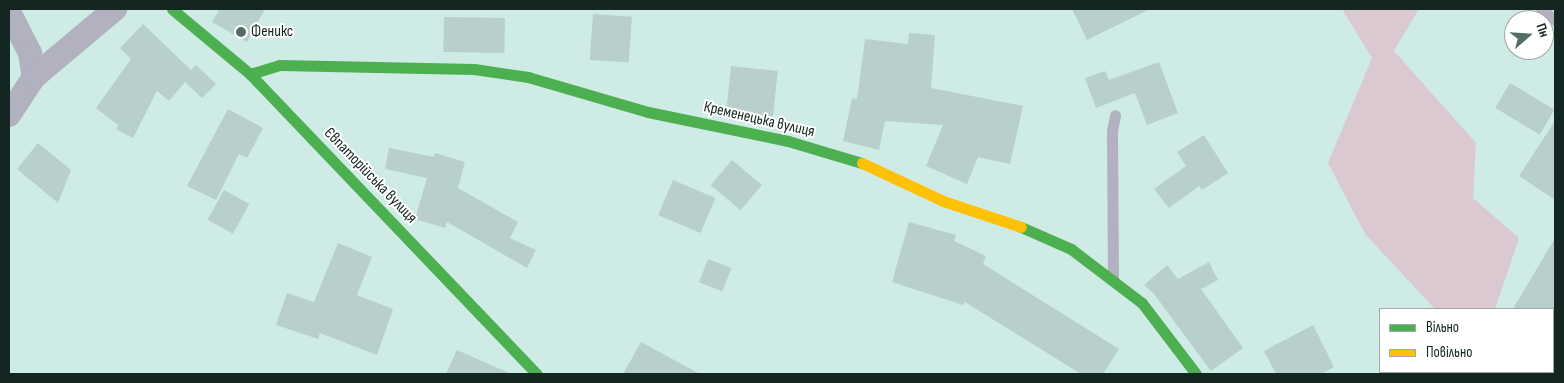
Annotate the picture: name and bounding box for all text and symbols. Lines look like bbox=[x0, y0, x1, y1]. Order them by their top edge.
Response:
north arrow bbox=[1504, 10, 1554, 60]
text: Пн bbox=[1532, 21, 1553, 39]
place label: Феникс bbox=[251, 22, 293, 42]
marker: Феникс bbox=[235, 26, 247, 38]
street label: Кременецька вулиця bbox=[702, 98, 816, 142]
street label: Євпаторійська вулиця bbox=[319, 124, 421, 228]
legend bbox=[1379, 308, 1554, 373]
text: Вільно bbox=[1426, 318, 1459, 337]
text: Повільно bbox=[1426, 343, 1472, 362]

